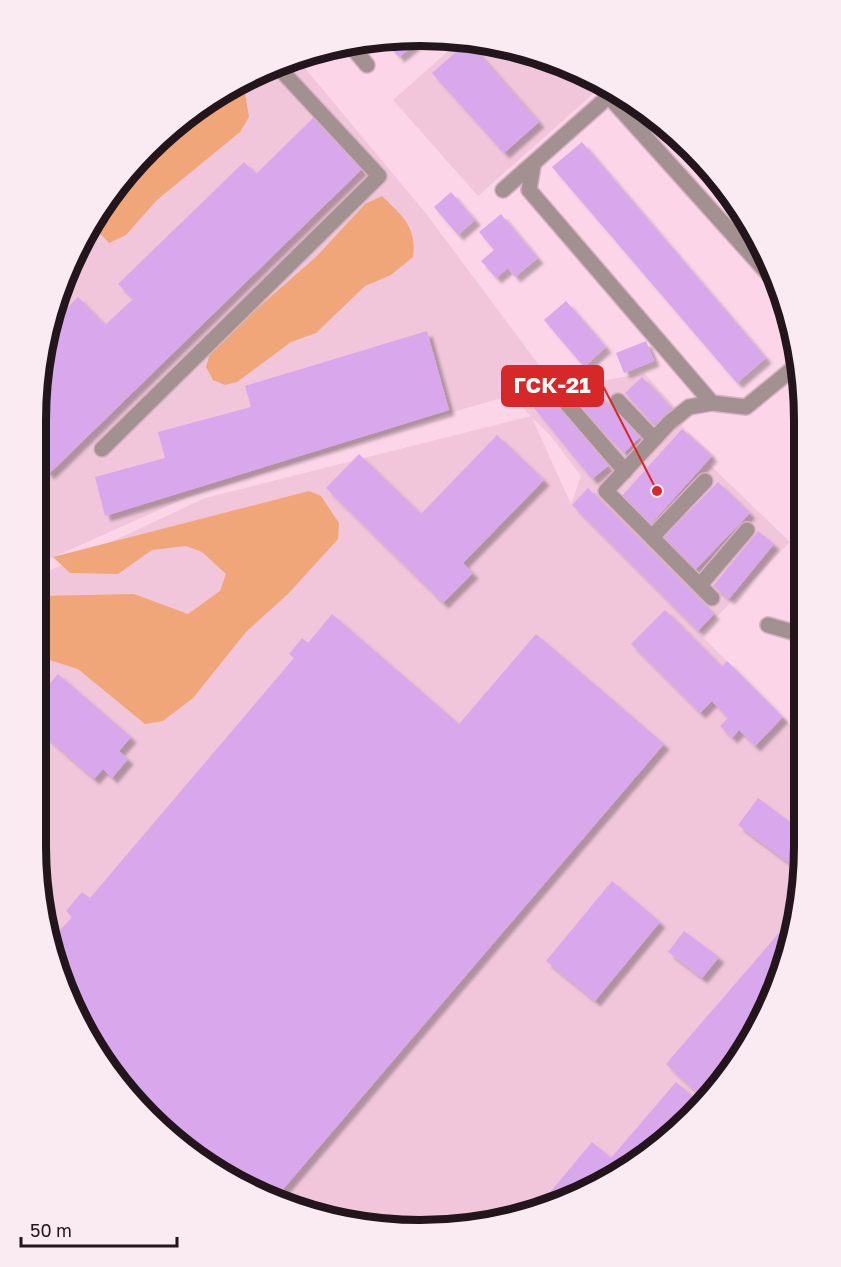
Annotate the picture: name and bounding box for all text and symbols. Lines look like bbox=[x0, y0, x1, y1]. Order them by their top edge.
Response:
callout: ГСК-21 bbox=[502, 366, 603, 406]
text: ГСК-21 bbox=[513, 371, 591, 398]
scale bar bbox=[21, 1210, 177, 1248]
text: 50 m bbox=[30, 1219, 72, 1241]

